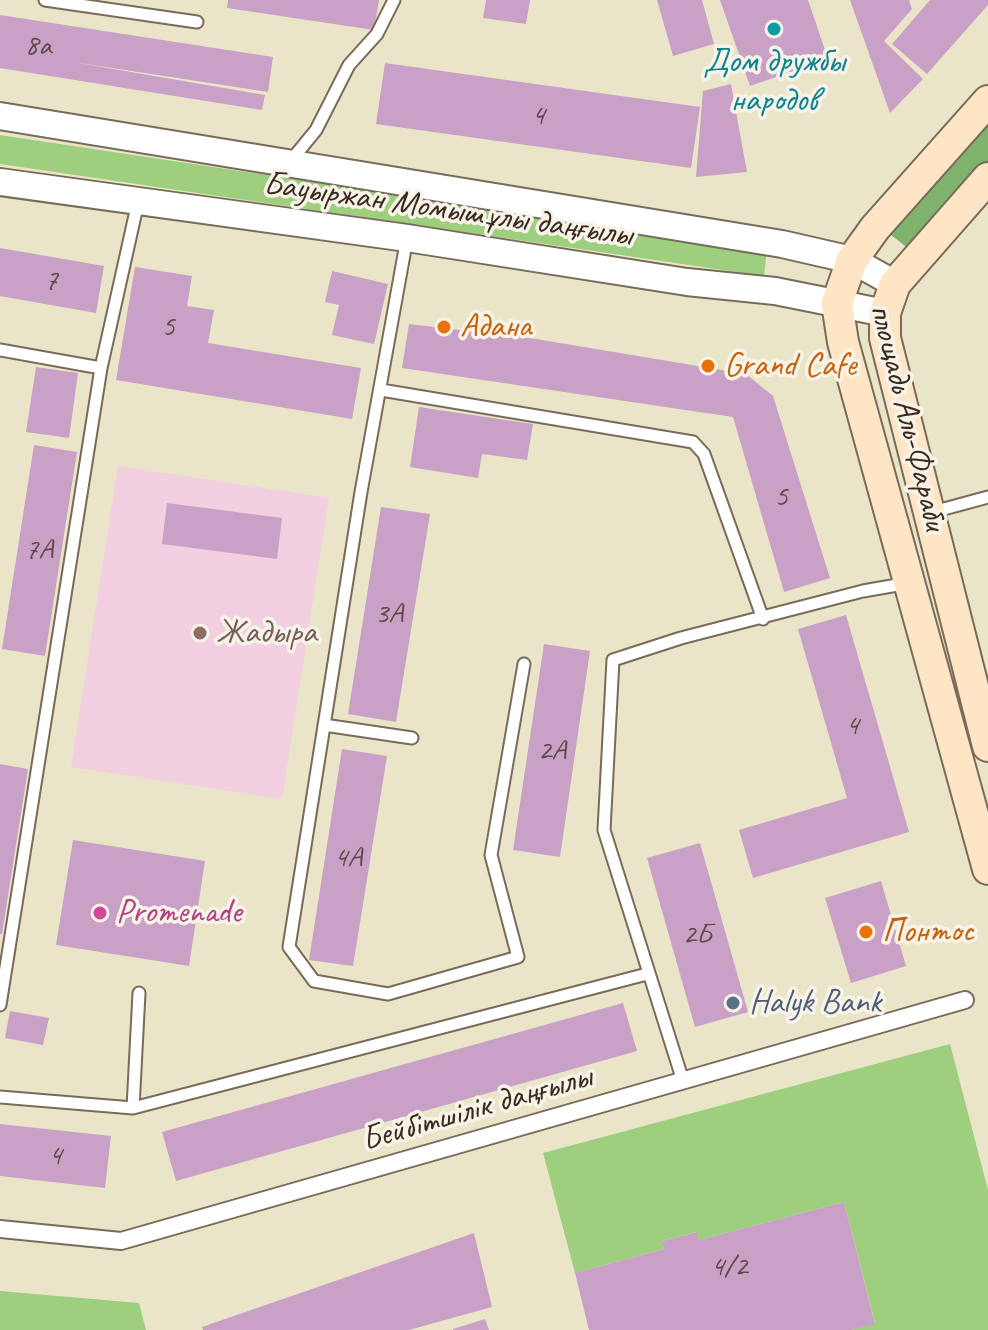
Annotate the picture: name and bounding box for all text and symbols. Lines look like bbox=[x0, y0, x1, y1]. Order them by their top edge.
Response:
marker: Дом дружбы народов bbox=[765, 20, 783, 38]
house number: 8а bbox=[25, 28, 51, 64]
place label: Дом дружбы народов bbox=[703, 42, 845, 122]
house number: 4 bbox=[531, 98, 545, 134]
street label: Бауыржан Момышұлы даңғылы bbox=[261, 164, 635, 256]
house number: 7 bbox=[44, 263, 58, 299]
street label: площадь Аль-Фараби bbox=[859, 300, 955, 534]
place label: Адана bbox=[460, 307, 531, 347]
house number: 5 bbox=[161, 309, 175, 345]
marker: Адана bbox=[435, 318, 453, 336]
place label: Grand Cafe bbox=[724, 346, 856, 386]
marker: Grand Cafe bbox=[699, 357, 717, 375]
house number: 5 bbox=[774, 479, 788, 515]
house number: 7А bbox=[25, 532, 53, 568]
house number: 3А bbox=[375, 596, 403, 632]
place label: Жадыра bbox=[216, 613, 317, 653]
marker: Жадыра bbox=[191, 624, 209, 642]
house number: 4 bbox=[845, 708, 859, 744]
house number: 2А bbox=[538, 733, 566, 769]
house number: 4А bbox=[334, 840, 362, 876]
place label: Promenade bbox=[116, 893, 242, 933]
marker: Promenade bbox=[91, 904, 109, 922]
place label: Понтос bbox=[882, 912, 974, 952]
house number: 2Б bbox=[683, 917, 711, 953]
marker: Понтос bbox=[857, 923, 875, 941]
place label: Halyk Bank bbox=[749, 983, 881, 1023]
marker: Halyk Bank bbox=[724, 994, 742, 1012]
street label: Бейбітшілік даңғылы bbox=[357, 1057, 597, 1161]
house number: 4 bbox=[48, 1138, 62, 1174]
house number: 4/2 bbox=[711, 1249, 747, 1285]

